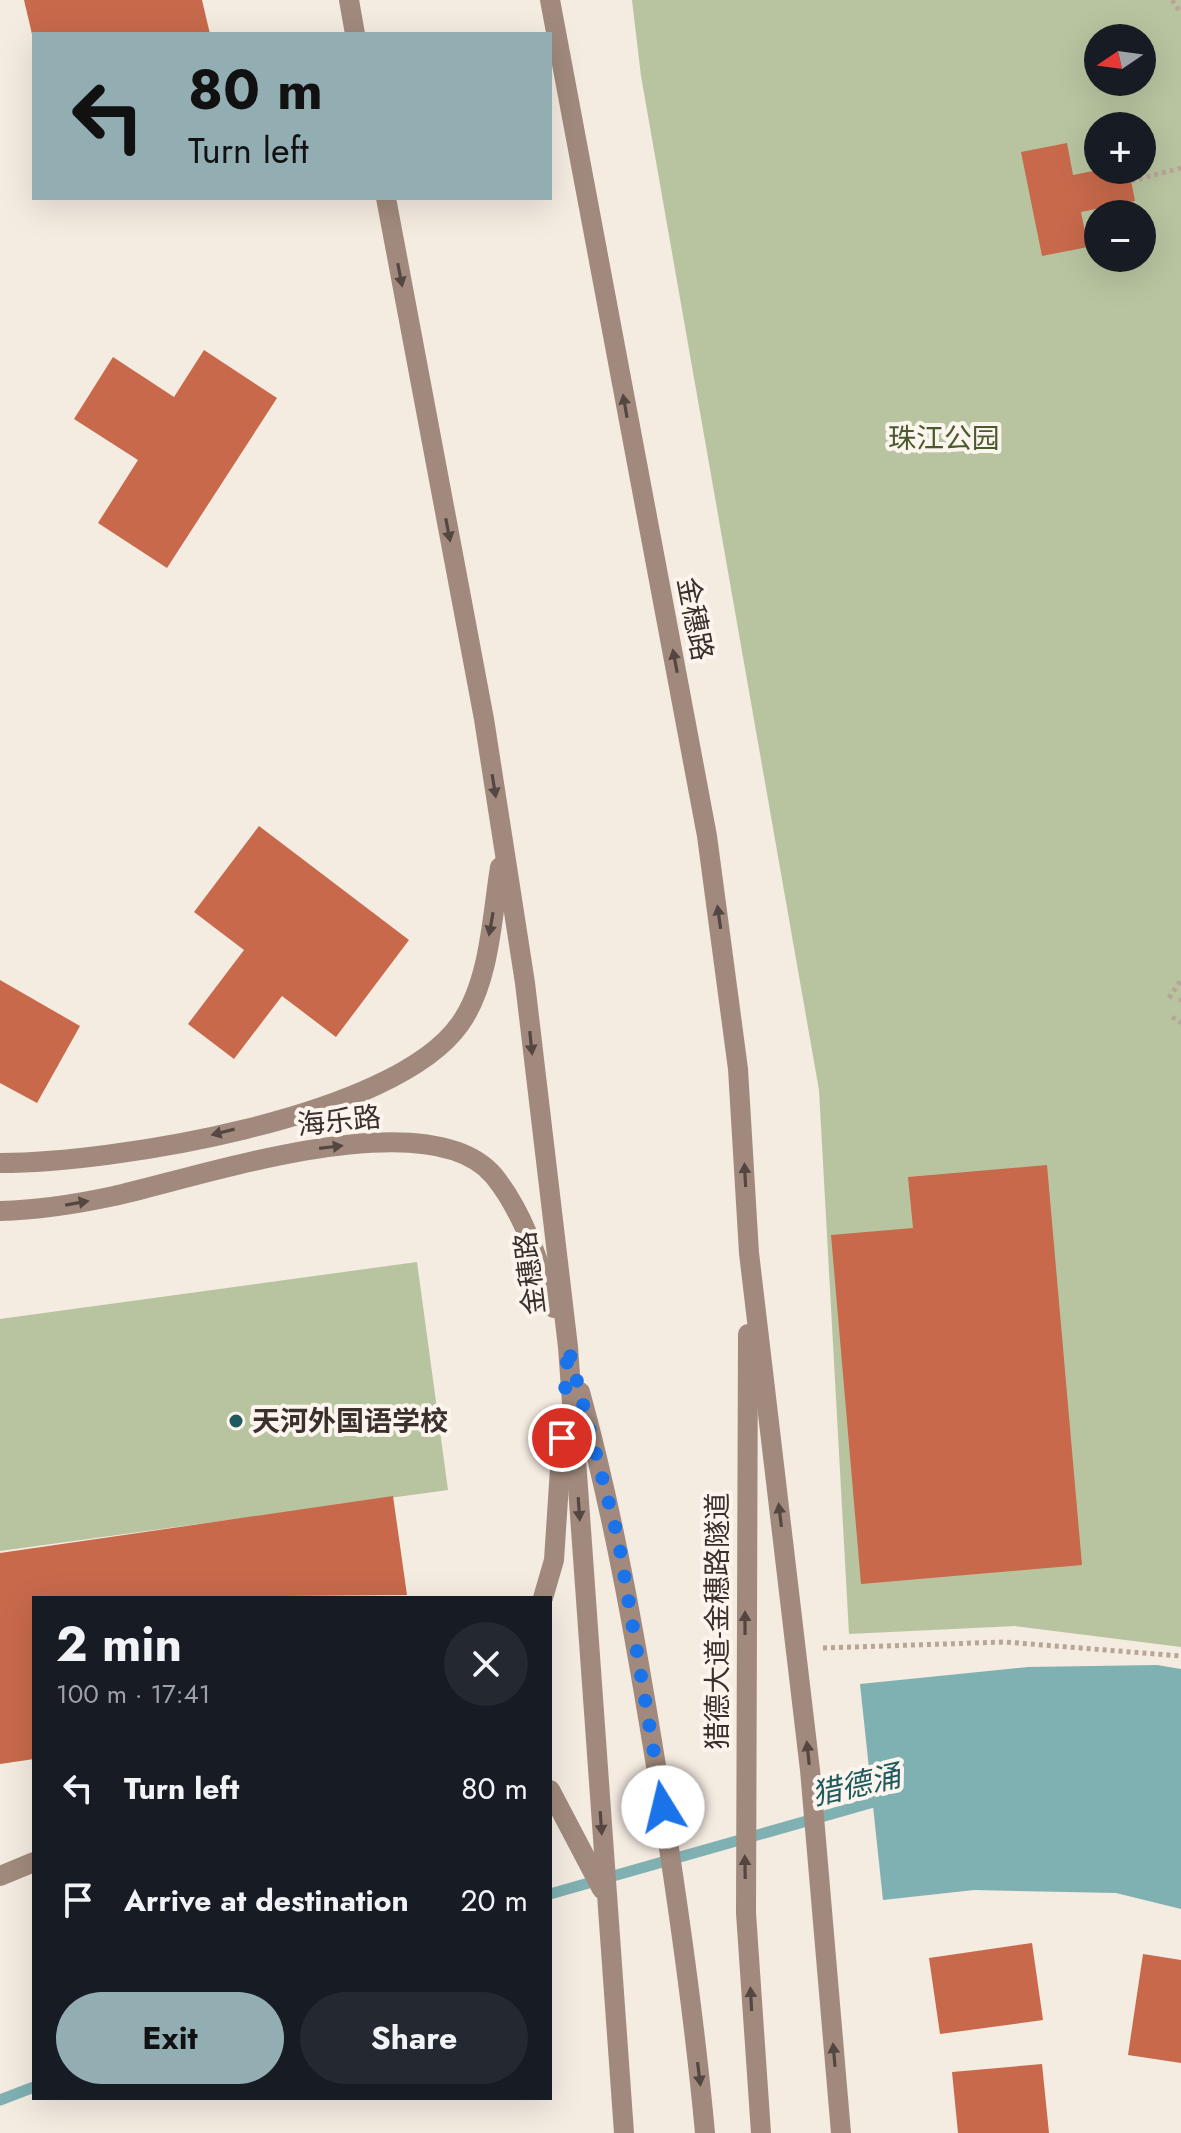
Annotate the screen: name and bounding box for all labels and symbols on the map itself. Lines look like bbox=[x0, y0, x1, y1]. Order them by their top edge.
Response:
north arrow bbox=[1084, 24, 1156, 96]
one-way arrow bbox=[395, 262, 407, 287]
one-way arrow bbox=[618, 393, 631, 418]
park label: 珠江公园 bbox=[888, 418, 1000, 459]
one-way arrow bbox=[443, 518, 455, 543]
street label: 金穗路 bbox=[667, 574, 723, 664]
one-way arrow bbox=[668, 648, 680, 673]
one-way arrow bbox=[488, 774, 501, 799]
one-way arrow bbox=[712, 904, 725, 929]
one-way arrow bbox=[484, 912, 496, 937]
one-way arrow bbox=[525, 1031, 538, 1056]
street label: 海乐路 bbox=[295, 1096, 383, 1146]
one-way arrow bbox=[210, 1127, 235, 1139]
one-way arrow bbox=[319, 1141, 344, 1154]
one-way arrow bbox=[738, 1162, 751, 1188]
one-way arrow bbox=[65, 1196, 90, 1208]
street label: 金穗路 bbox=[505, 1229, 555, 1317]
place label: 天河外国语学校 bbox=[252, 1401, 448, 1442]
pin bbox=[528, 1404, 596, 1472]
marker: 天河外国语学校 bbox=[227, 1412, 245, 1430]
street label: 猎德大道-金穗路隧道 bbox=[697, 1492, 738, 1750]
one-way arrow bbox=[573, 1497, 586, 1522]
one-way arrow bbox=[774, 1502, 787, 1527]
one-way arrow bbox=[739, 1610, 751, 1635]
one-way arrow bbox=[801, 1740, 814, 1765]
water label: 猎德涌 bbox=[807, 1753, 908, 1816]
position arrow bbox=[621, 1765, 705, 1849]
one-way arrow bbox=[595, 1811, 608, 1836]
one-way arrow bbox=[739, 1854, 752, 1879]
one-way arrow bbox=[744, 1986, 757, 2011]
one-way arrow bbox=[827, 2042, 840, 2067]
one-way arrow bbox=[693, 2062, 706, 2087]

